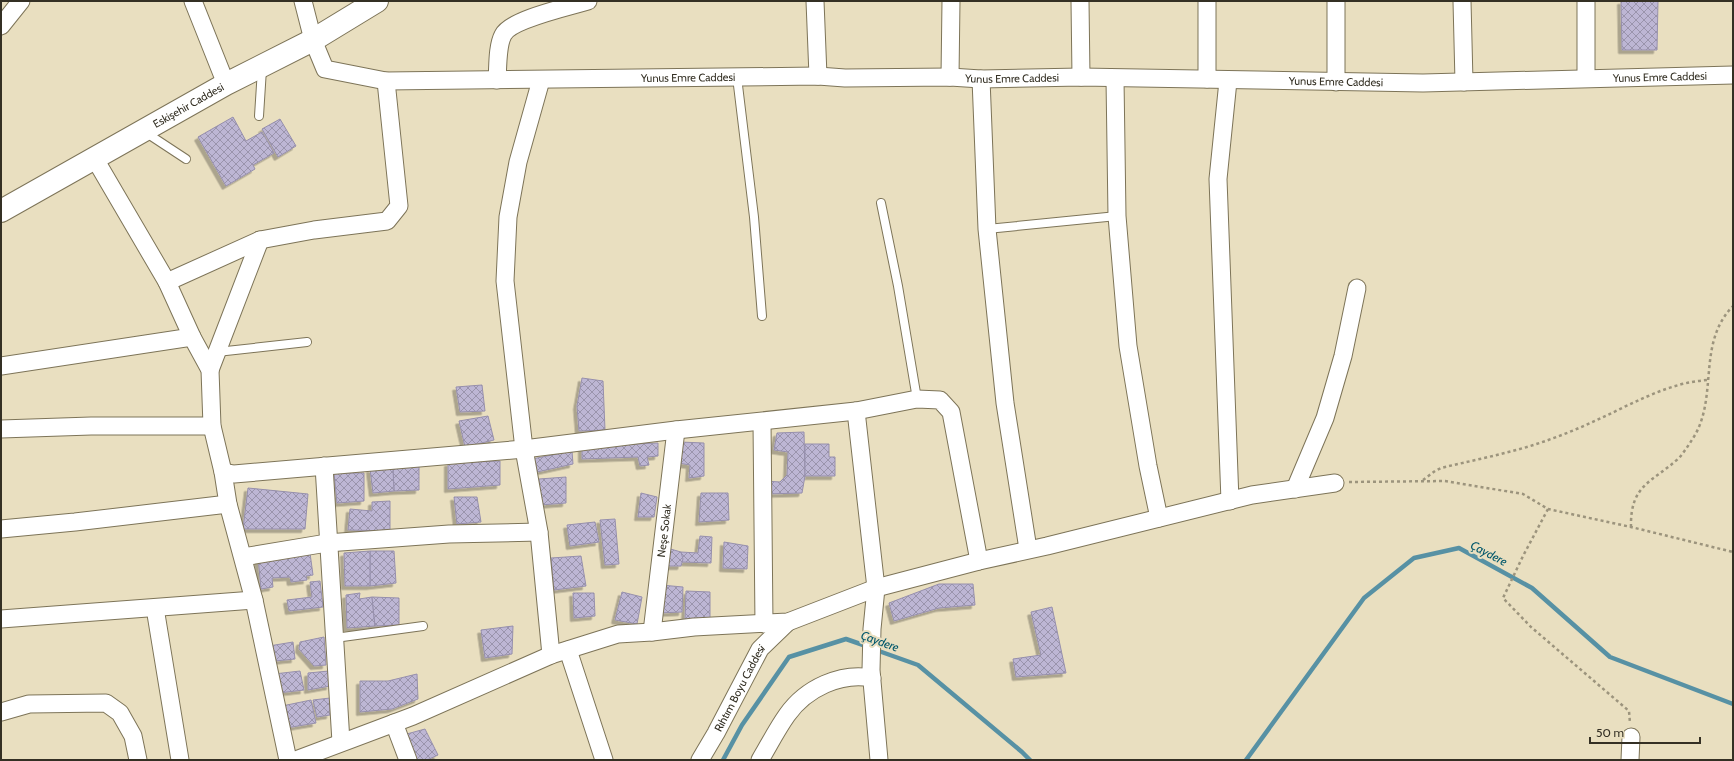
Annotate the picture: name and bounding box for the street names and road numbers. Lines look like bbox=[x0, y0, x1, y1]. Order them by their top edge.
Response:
street label: Yunus Emre Caddesi bbox=[1612, 69, 1707, 85]
street label: Yunus Emre Caddesi bbox=[640, 70, 735, 85]
street label: Yunus Emre Caddesi bbox=[963, 70, 1059, 86]
street label: Yunus Emre Caddesi bbox=[1288, 74, 1383, 89]
street label: Eskişehir Caddesi bbox=[150, 80, 226, 131]
street label: Neşe Sokak bbox=[654, 503, 674, 558]
street label: Rıhtım Boyu Caddesi bbox=[711, 641, 768, 734]

